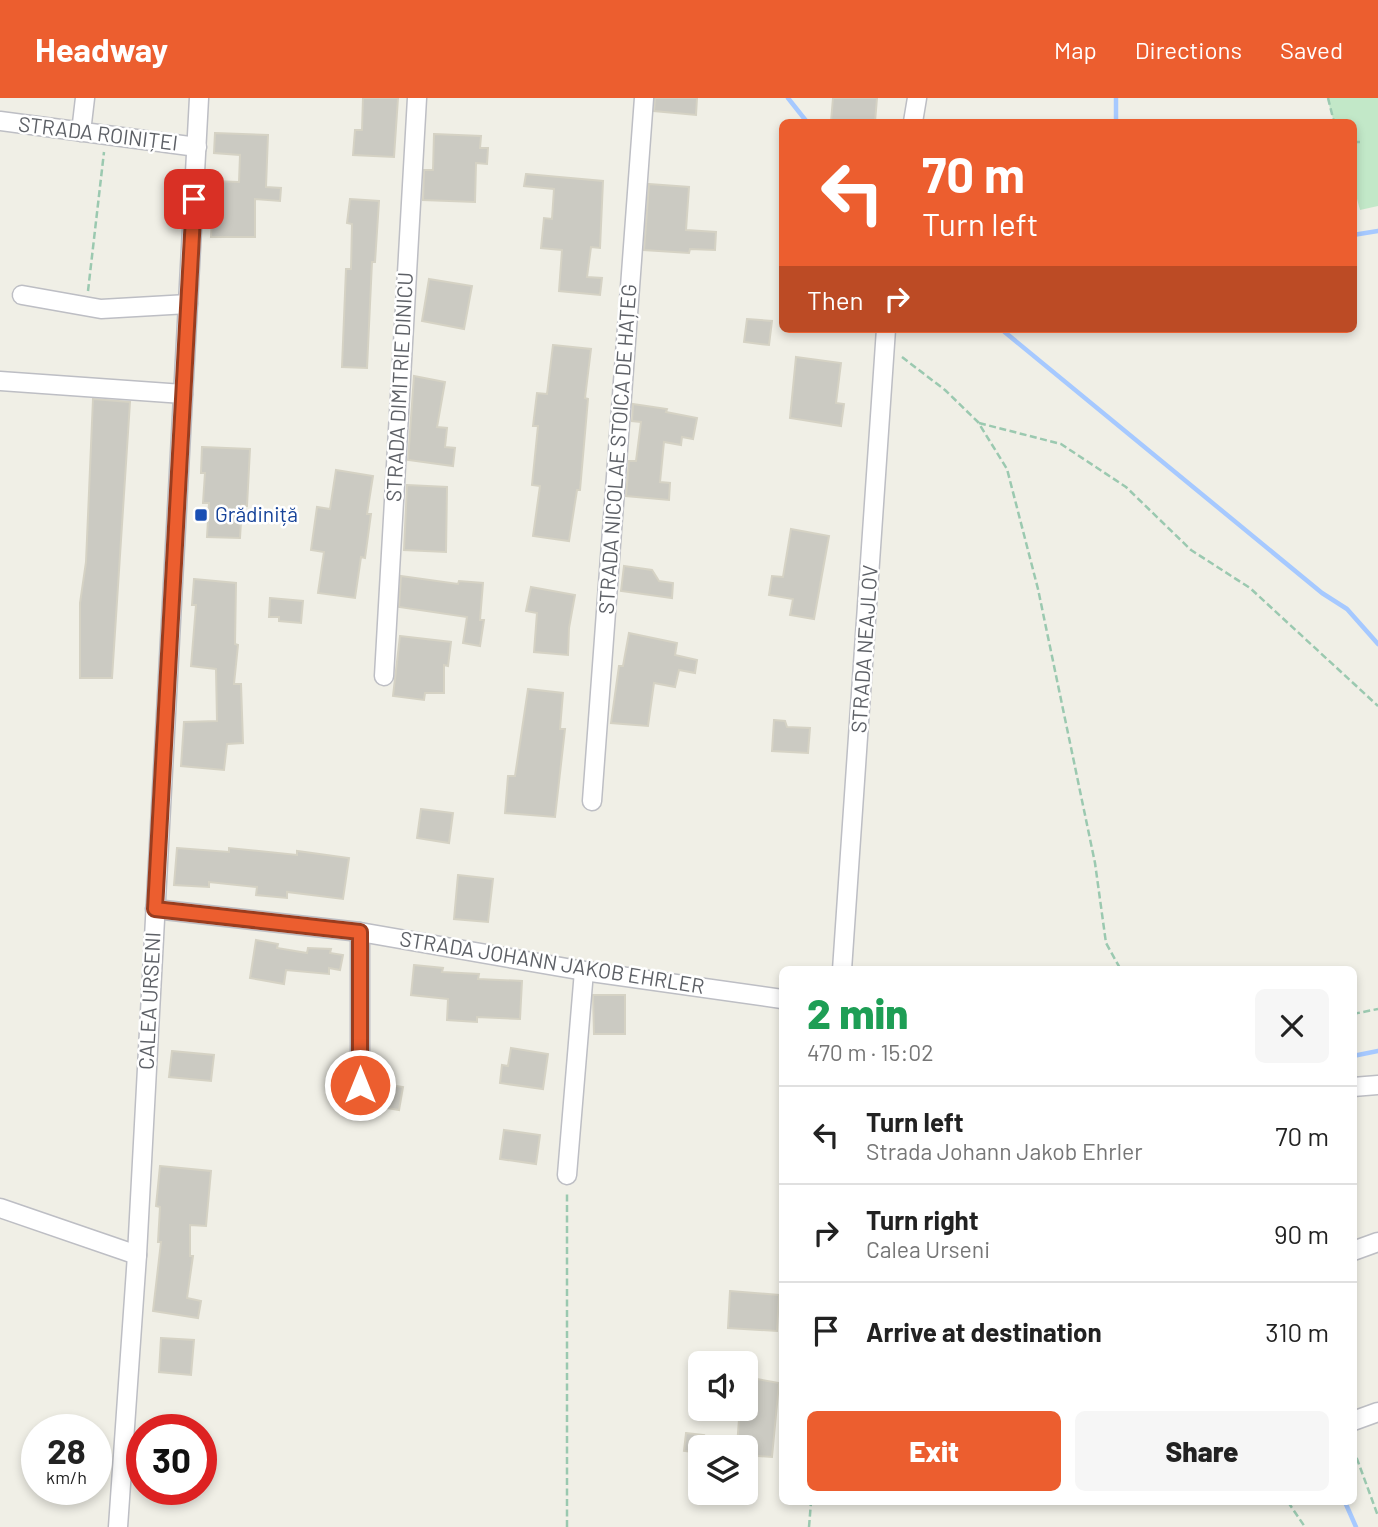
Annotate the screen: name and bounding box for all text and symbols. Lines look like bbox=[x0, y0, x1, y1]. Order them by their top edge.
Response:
text: Headway bbox=[35, 29, 168, 69]
text: Map bbox=[1054, 35, 1097, 64]
text: Directions bbox=[1135, 35, 1242, 64]
text: Saved bbox=[1280, 35, 1343, 64]
street label: STRADA ROINIȚEI bbox=[17, 110, 179, 155]
text: 70 m bbox=[922, 144, 1025, 203]
icon: left bbox=[807, 147, 898, 238]
pin bbox=[164, 169, 224, 229]
icon: arrive bbox=[175, 180, 213, 218]
text: Turn left bbox=[922, 204, 1039, 242]
street label: STRADA DIMITRIE DINICU bbox=[380, 271, 417, 502]
icon: right bbox=[878, 280, 916, 318]
street label: STRADA NICOLAE STOICA DE HAȚEG bbox=[592, 283, 641, 615]
text: Then bbox=[807, 284, 864, 315]
place label: Grădiniță bbox=[215, 501, 298, 526]
marker: Grădiniță bbox=[193, 507, 209, 523]
street label: STRADA NEAJLOV bbox=[845, 564, 882, 734]
street label: STRADA JOHANN JAKOB EHRLER bbox=[398, 925, 706, 998]
street label: CALEA URSENI bbox=[132, 931, 165, 1071]
text: 2 min bbox=[807, 987, 908, 1037]
button: close bbox=[1255, 989, 1329, 1063]
text: 470 m · 15:02 bbox=[807, 1038, 934, 1066]
position arrow bbox=[323, 1048, 397, 1122]
text: Turn left bbox=[866, 1106, 964, 1137]
icon: left bbox=[807, 1116, 845, 1154]
text: 70 m bbox=[1275, 1120, 1329, 1151]
text: Strada Johann Jakob Ehrler bbox=[866, 1137, 1143, 1165]
text: Turn right bbox=[866, 1204, 979, 1235]
icon: right bbox=[807, 1214, 845, 1252]
text: 90 m bbox=[1274, 1218, 1329, 1249]
text: Calea Urseni bbox=[866, 1235, 990, 1263]
icon: arrive bbox=[807, 1312, 845, 1350]
text: Arrive at destination bbox=[866, 1316, 1102, 1347]
text: 310 m bbox=[1265, 1316, 1329, 1347]
map controls bbox=[688, 1351, 758, 1505]
button: sound bbox=[688, 1351, 758, 1421]
button: Exit bbox=[807, 1411, 1061, 1491]
button: Share bbox=[1075, 1411, 1329, 1491]
speed limit sign: 30 bbox=[126, 1414, 217, 1505]
text: 28 bbox=[47, 1429, 86, 1471]
button: layers bbox=[688, 1435, 758, 1505]
text: km/h bbox=[46, 1466, 87, 1488]

